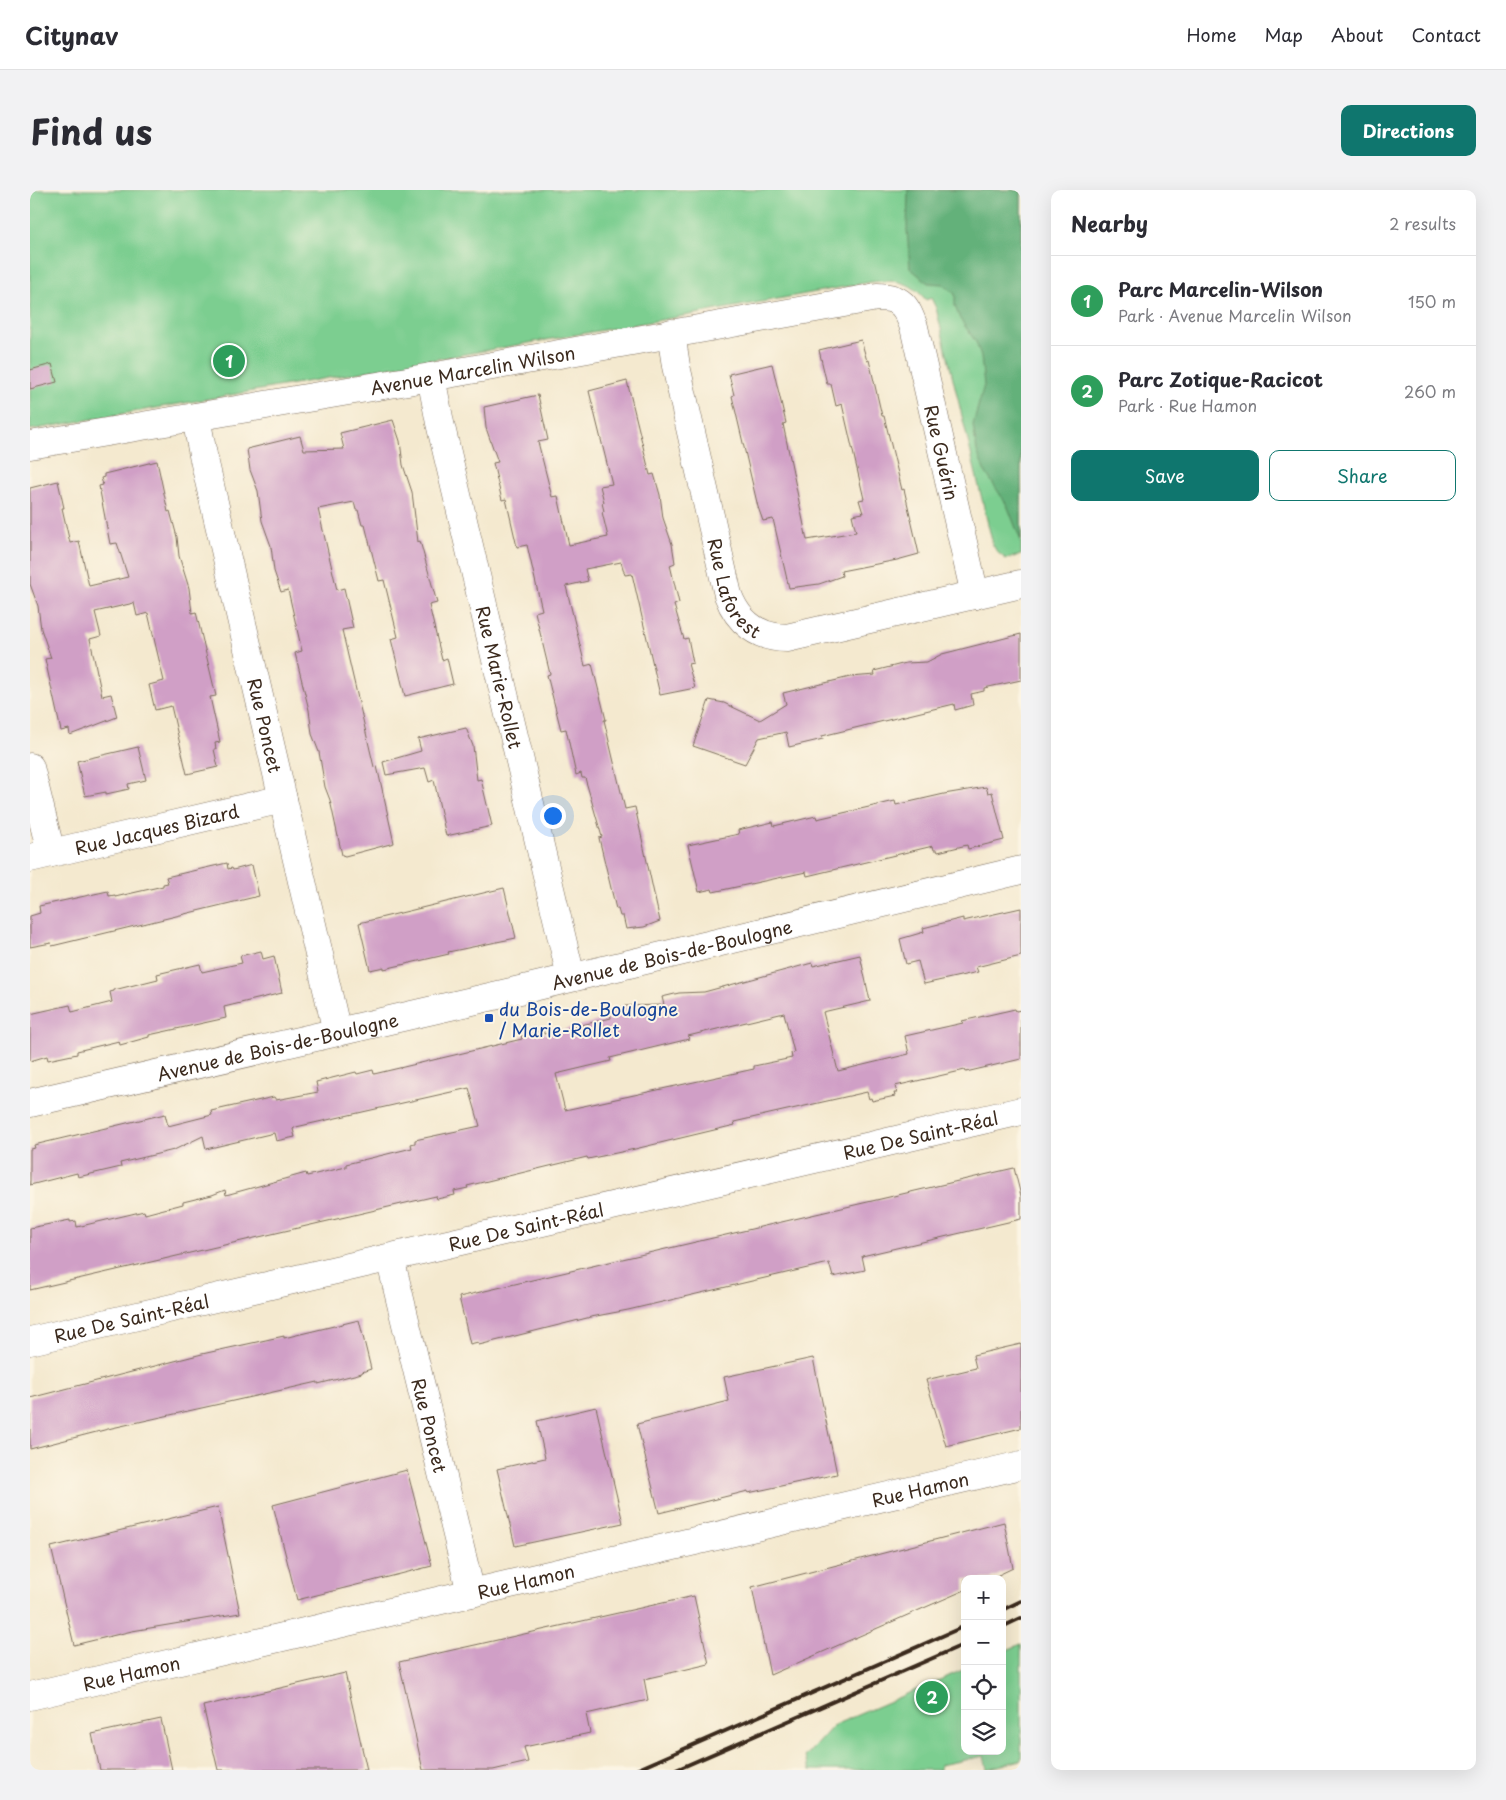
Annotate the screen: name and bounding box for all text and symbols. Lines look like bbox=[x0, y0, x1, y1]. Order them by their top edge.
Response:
text: Citynav bbox=[25, 17, 118, 53]
text: Home bbox=[1186, 21, 1236, 48]
text: Map bbox=[1264, 21, 1303, 48]
text: About bbox=[1331, 21, 1383, 48]
text: Contact bbox=[1411, 21, 1481, 48]
text: Find us bbox=[30, 104, 152, 157]
button: Directions bbox=[1341, 105, 1476, 156]
text: Nearby bbox=[1071, 207, 1148, 239]
text: 2 results bbox=[1389, 211, 1456, 235]
text: Parc Marcelin-Wilson bbox=[1118, 275, 1323, 303]
text: 1 bbox=[1083, 289, 1091, 313]
text: 150 m bbox=[1408, 289, 1456, 313]
text: Park · Avenue Marcelin Wilson bbox=[1118, 303, 1352, 327]
street label: Avenue Marcelin Wilson bbox=[368, 338, 577, 401]
pin: 1 bbox=[213, 342, 245, 380]
text: Parc Zotique-Racicot bbox=[1118, 365, 1323, 393]
text: 2 bbox=[1081, 379, 1093, 403]
text: 260 m bbox=[1404, 379, 1456, 403]
text: Park · Rue Hamon bbox=[1118, 393, 1257, 417]
street label: Rue Guérin bbox=[919, 402, 967, 503]
button: Save bbox=[1071, 450, 1259, 501]
button: Share bbox=[1269, 450, 1456, 501]
street label: Rue Laforest bbox=[702, 535, 766, 644]
street label: Rue Marie-Rollet bbox=[470, 603, 530, 751]
street label: Rue Poncet bbox=[242, 675, 290, 776]
street label: Rue Jacques Bizard bbox=[72, 796, 241, 861]
your location bbox=[540, 803, 566, 829]
street label: Avenue de Bois-de-Boulogne bbox=[549, 912, 795, 996]
place label: du Bois-de-Boulogne / Marie-Rollet bbox=[499, 995, 678, 1043]
street label: Avenue de Bois-de-Boulogne bbox=[154, 1005, 401, 1087]
marker: du Bois-de-Boulogne / Marie-Rollet bbox=[483, 1012, 495, 1024]
street label: Rue De Saint-Réal bbox=[840, 1103, 1001, 1165]
street label: Rue De Saint-Réal bbox=[446, 1195, 606, 1257]
street label: Rue De Saint-Réal bbox=[51, 1286, 211, 1349]
street label: Rue Poncet bbox=[406, 1375, 455, 1476]
street label: Rue Hamon bbox=[869, 1464, 971, 1513]
street label: Rue Hamon bbox=[474, 1556, 577, 1605]
map controls bbox=[961, 1575, 1006, 1755]
button: + bbox=[961, 1575, 1006, 1620]
button: − bbox=[961, 1620, 1006, 1665]
street label: Rue Hamon bbox=[80, 1648, 183, 1697]
button: locate bbox=[961, 1665, 1006, 1710]
pin: 2 bbox=[916, 1678, 948, 1716]
button: layers bbox=[961, 1710, 1006, 1755]

